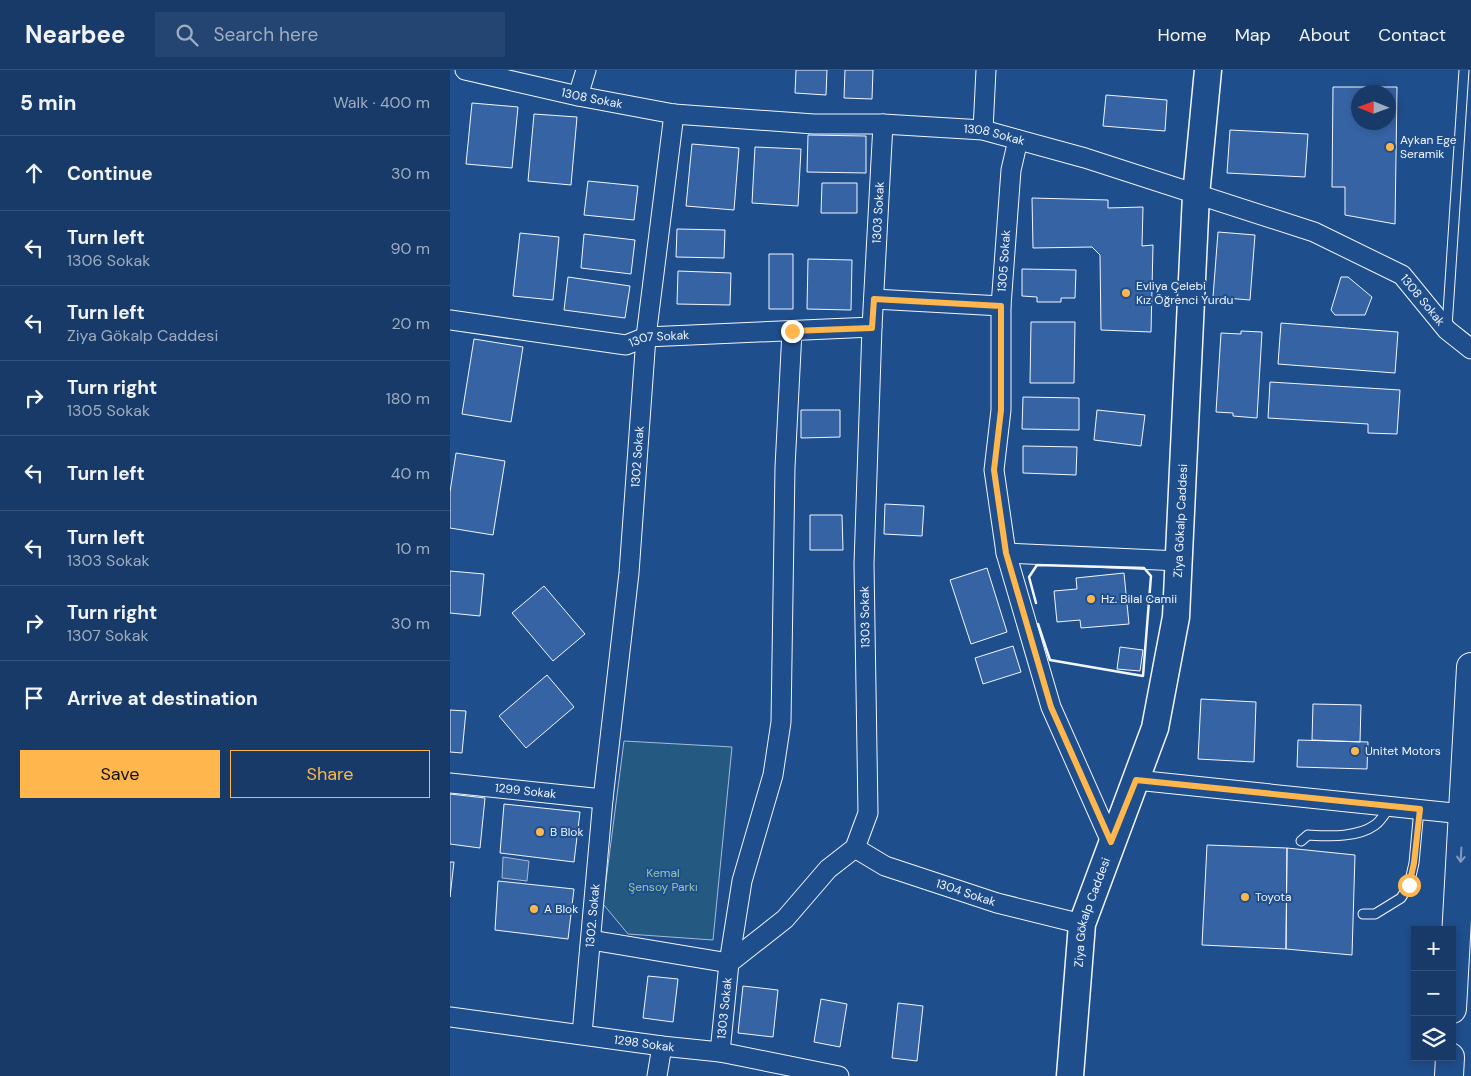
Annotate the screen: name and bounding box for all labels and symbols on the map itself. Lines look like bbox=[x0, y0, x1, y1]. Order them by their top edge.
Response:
street label: 1308 Sokak bbox=[560, 84, 624, 112]
north arrow bbox=[1351, 85, 1396, 130]
street label: 1308 Sokak bbox=[963, 121, 1027, 149]
place label: Aykan Ege Seramik bbox=[1400, 132, 1457, 162]
marker: Aykan Ege Seramik bbox=[1384, 141, 1396, 153]
street label: 1303 Sokak bbox=[869, 181, 888, 244]
street label: 1305 Sokak bbox=[994, 229, 1014, 293]
street label: 1308 Sokak bbox=[1397, 271, 1448, 329]
place label: Evliya Çelebi Kız Öğrenci Yurdu bbox=[1136, 278, 1233, 308]
marker: Evliya Çelebi Kız Öğrenci Yurdu bbox=[1120, 287, 1132, 299]
route end bbox=[781, 320, 804, 343]
street label: 1307 Sokak bbox=[626, 327, 690, 351]
street label: 1302 Sokak bbox=[627, 425, 648, 488]
street label: Ziya Gökalp Caddesi bbox=[1170, 463, 1191, 578]
street label: 1303 Sokak bbox=[856, 586, 874, 648]
place label: Hz. Bilal Camii bbox=[1101, 591, 1177, 607]
marker: Hz. Bilal Camii bbox=[1085, 593, 1097, 605]
place label: Unitet Motors bbox=[1365, 743, 1441, 759]
marker: Unitet Motors bbox=[1349, 745, 1361, 757]
street label: 1299 Sokak bbox=[494, 780, 557, 802]
place label: B Blok bbox=[550, 824, 584, 840]
marker: B Blok bbox=[534, 826, 546, 838]
one-way arrow bbox=[1456, 847, 1465, 863]
street label: Ziya Gökalp Caddesi bbox=[1071, 855, 1114, 968]
park label: Kemal Şensoy Parkı bbox=[628, 865, 698, 895]
route start bbox=[1398, 874, 1421, 897]
street label: 1304 Sokak bbox=[934, 875, 998, 910]
street label: 1302. Sokak bbox=[582, 883, 603, 948]
place label: Toyota bbox=[1255, 889, 1292, 905]
marker: Toyota bbox=[1239, 891, 1251, 903]
place label: A Blok bbox=[544, 901, 578, 917]
marker: A Blok bbox=[528, 903, 540, 915]
street label: 1303 Sokak bbox=[713, 977, 736, 1040]
street label: 1298 Sokak bbox=[613, 1031, 675, 1055]

